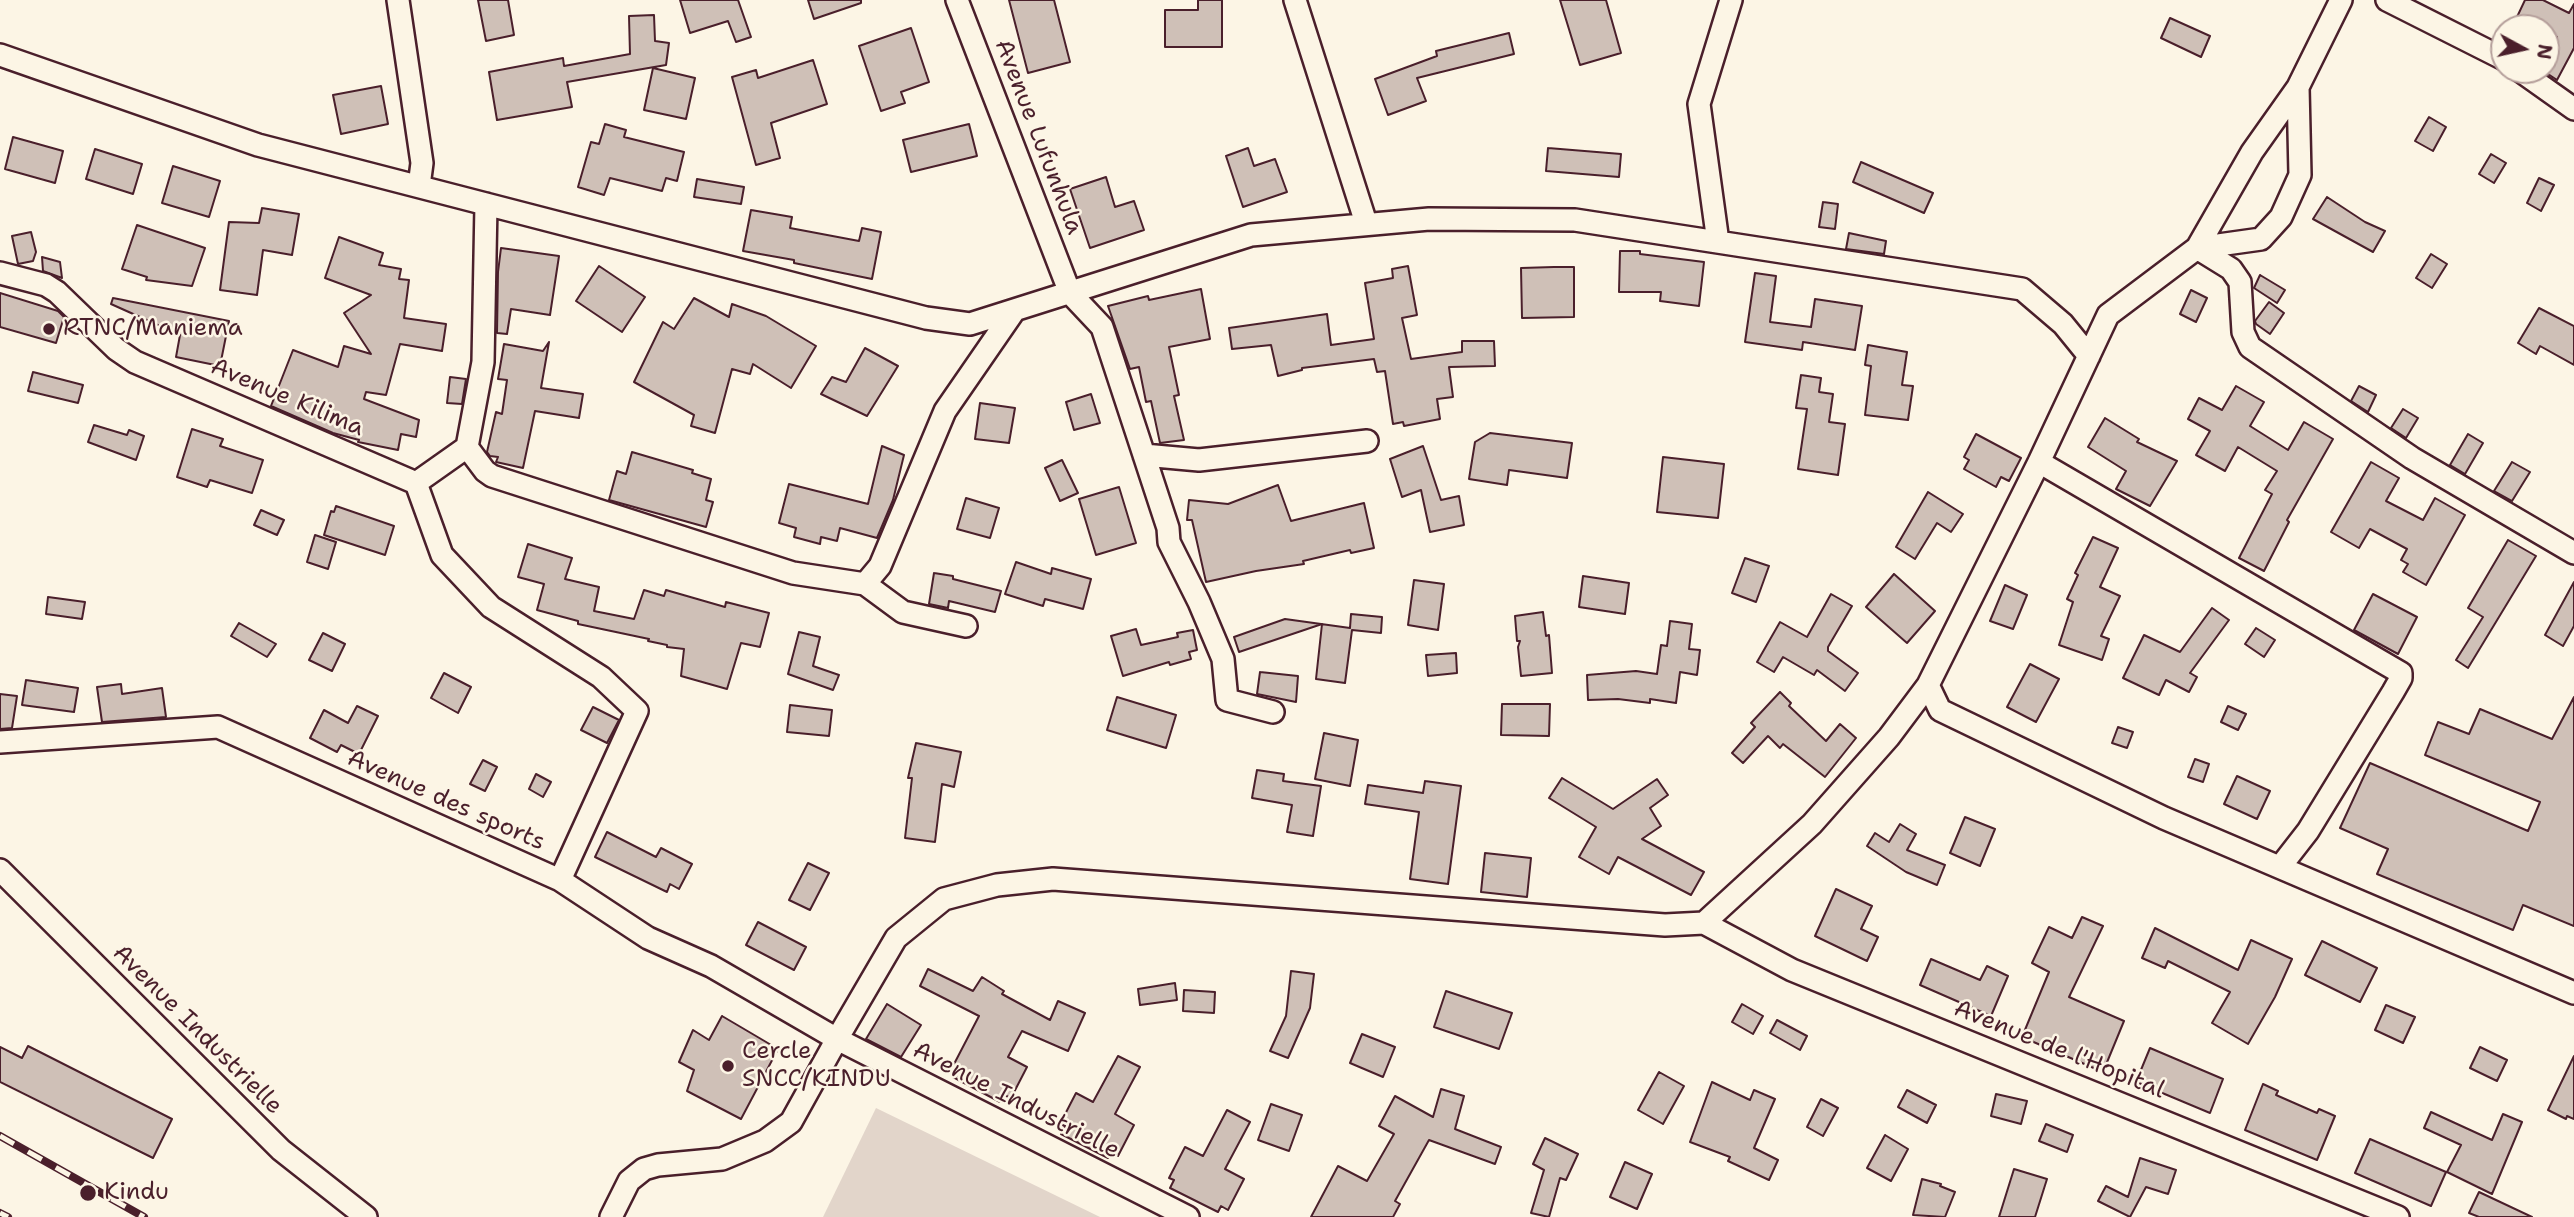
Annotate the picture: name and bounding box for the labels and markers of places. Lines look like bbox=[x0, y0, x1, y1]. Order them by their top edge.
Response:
place label: RTNC/Maniema bbox=[63, 315, 243, 343]
marker: RTNC/Maniema bbox=[41, 321, 57, 337]
place label: Cercle SNCC/KINDU bbox=[742, 1038, 891, 1094]
marker: Cercle SNCC/KINDU bbox=[720, 1058, 736, 1074]
place label: Kindu bbox=[104, 1179, 169, 1207]
marker: Kindu bbox=[78, 1183, 98, 1203]

